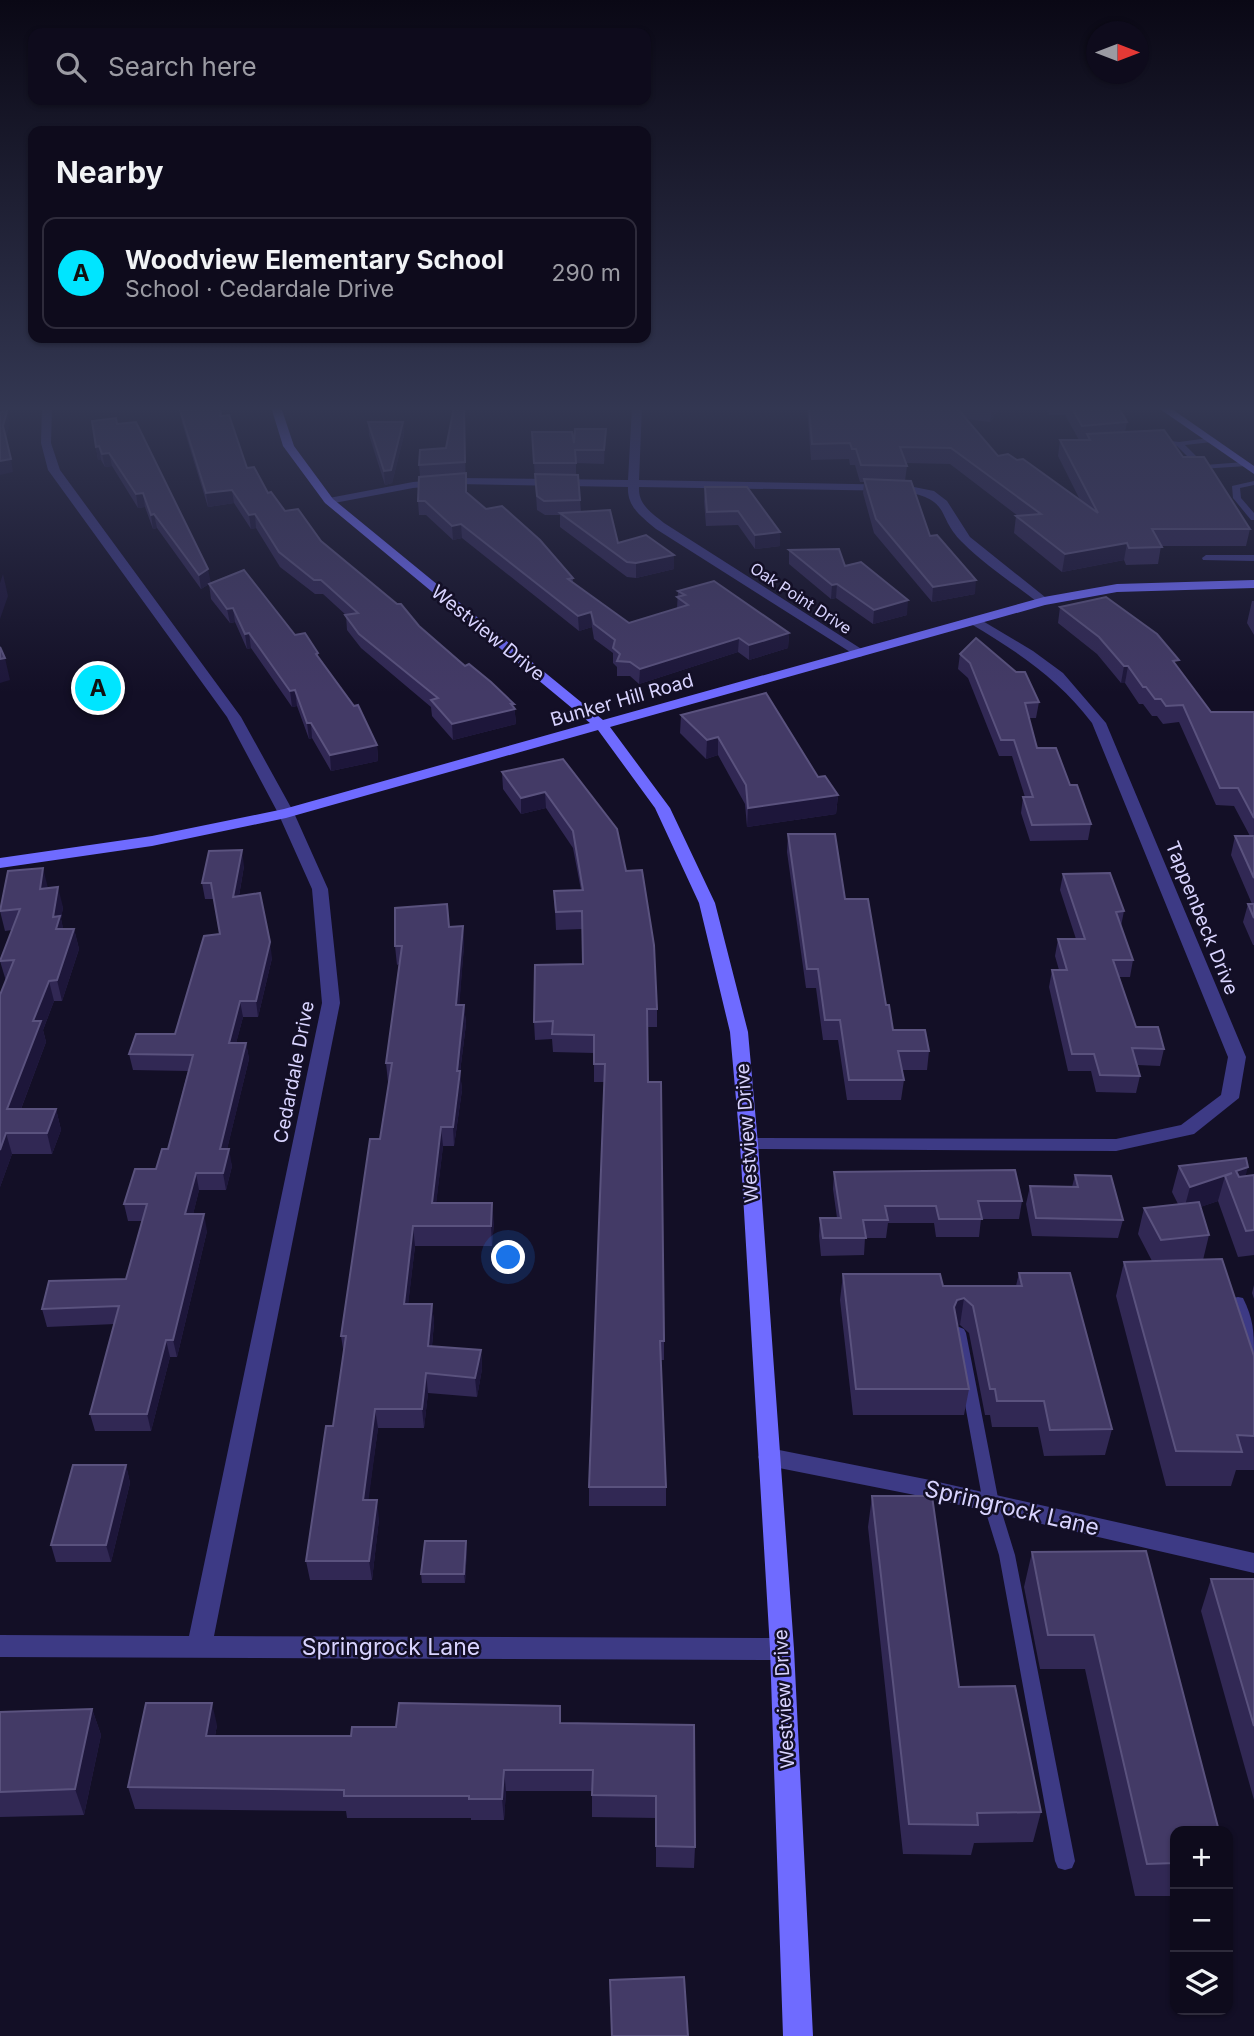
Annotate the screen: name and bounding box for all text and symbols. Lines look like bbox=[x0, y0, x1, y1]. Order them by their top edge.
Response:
north arrow bbox=[1086, 21, 1149, 84]
search box bbox=[28, 28, 651, 105]
icon: search bbox=[52, 48, 90, 86]
text: Search here bbox=[108, 51, 257, 82]
text: Nearby bbox=[56, 154, 164, 190]
text: Woodview Elementary School bbox=[125, 244, 504, 275]
text: A bbox=[72, 259, 90, 287]
text: 290 m bbox=[552, 259, 621, 287]
text: School · Cedardale Drive bbox=[125, 275, 394, 303]
street label: Oak Point Drive bbox=[746, 558, 856, 638]
street label: Westview Drive bbox=[427, 580, 549, 686]
pin: A bbox=[75, 662, 121, 714]
street label: Bunker Hill Road bbox=[548, 669, 696, 731]
street label: Tappenbeck Drive bbox=[1161, 838, 1243, 998]
street label: Cedardale Drive bbox=[269, 999, 319, 1145]
street label: Westview Drive bbox=[731, 1063, 763, 1203]
your location bbox=[491, 1240, 525, 1274]
street label: Springrock Lane bbox=[922, 1474, 1102, 1542]
street label: Westview Drive bbox=[769, 1629, 799, 1769]
street label: Springrock Lane bbox=[302, 1633, 480, 1661]
map controls bbox=[1170, 1826, 1233, 2015]
button: + bbox=[1170, 1826, 1233, 1889]
button: − bbox=[1170, 1889, 1233, 1952]
button: layers bbox=[1170, 1952, 1233, 2015]

